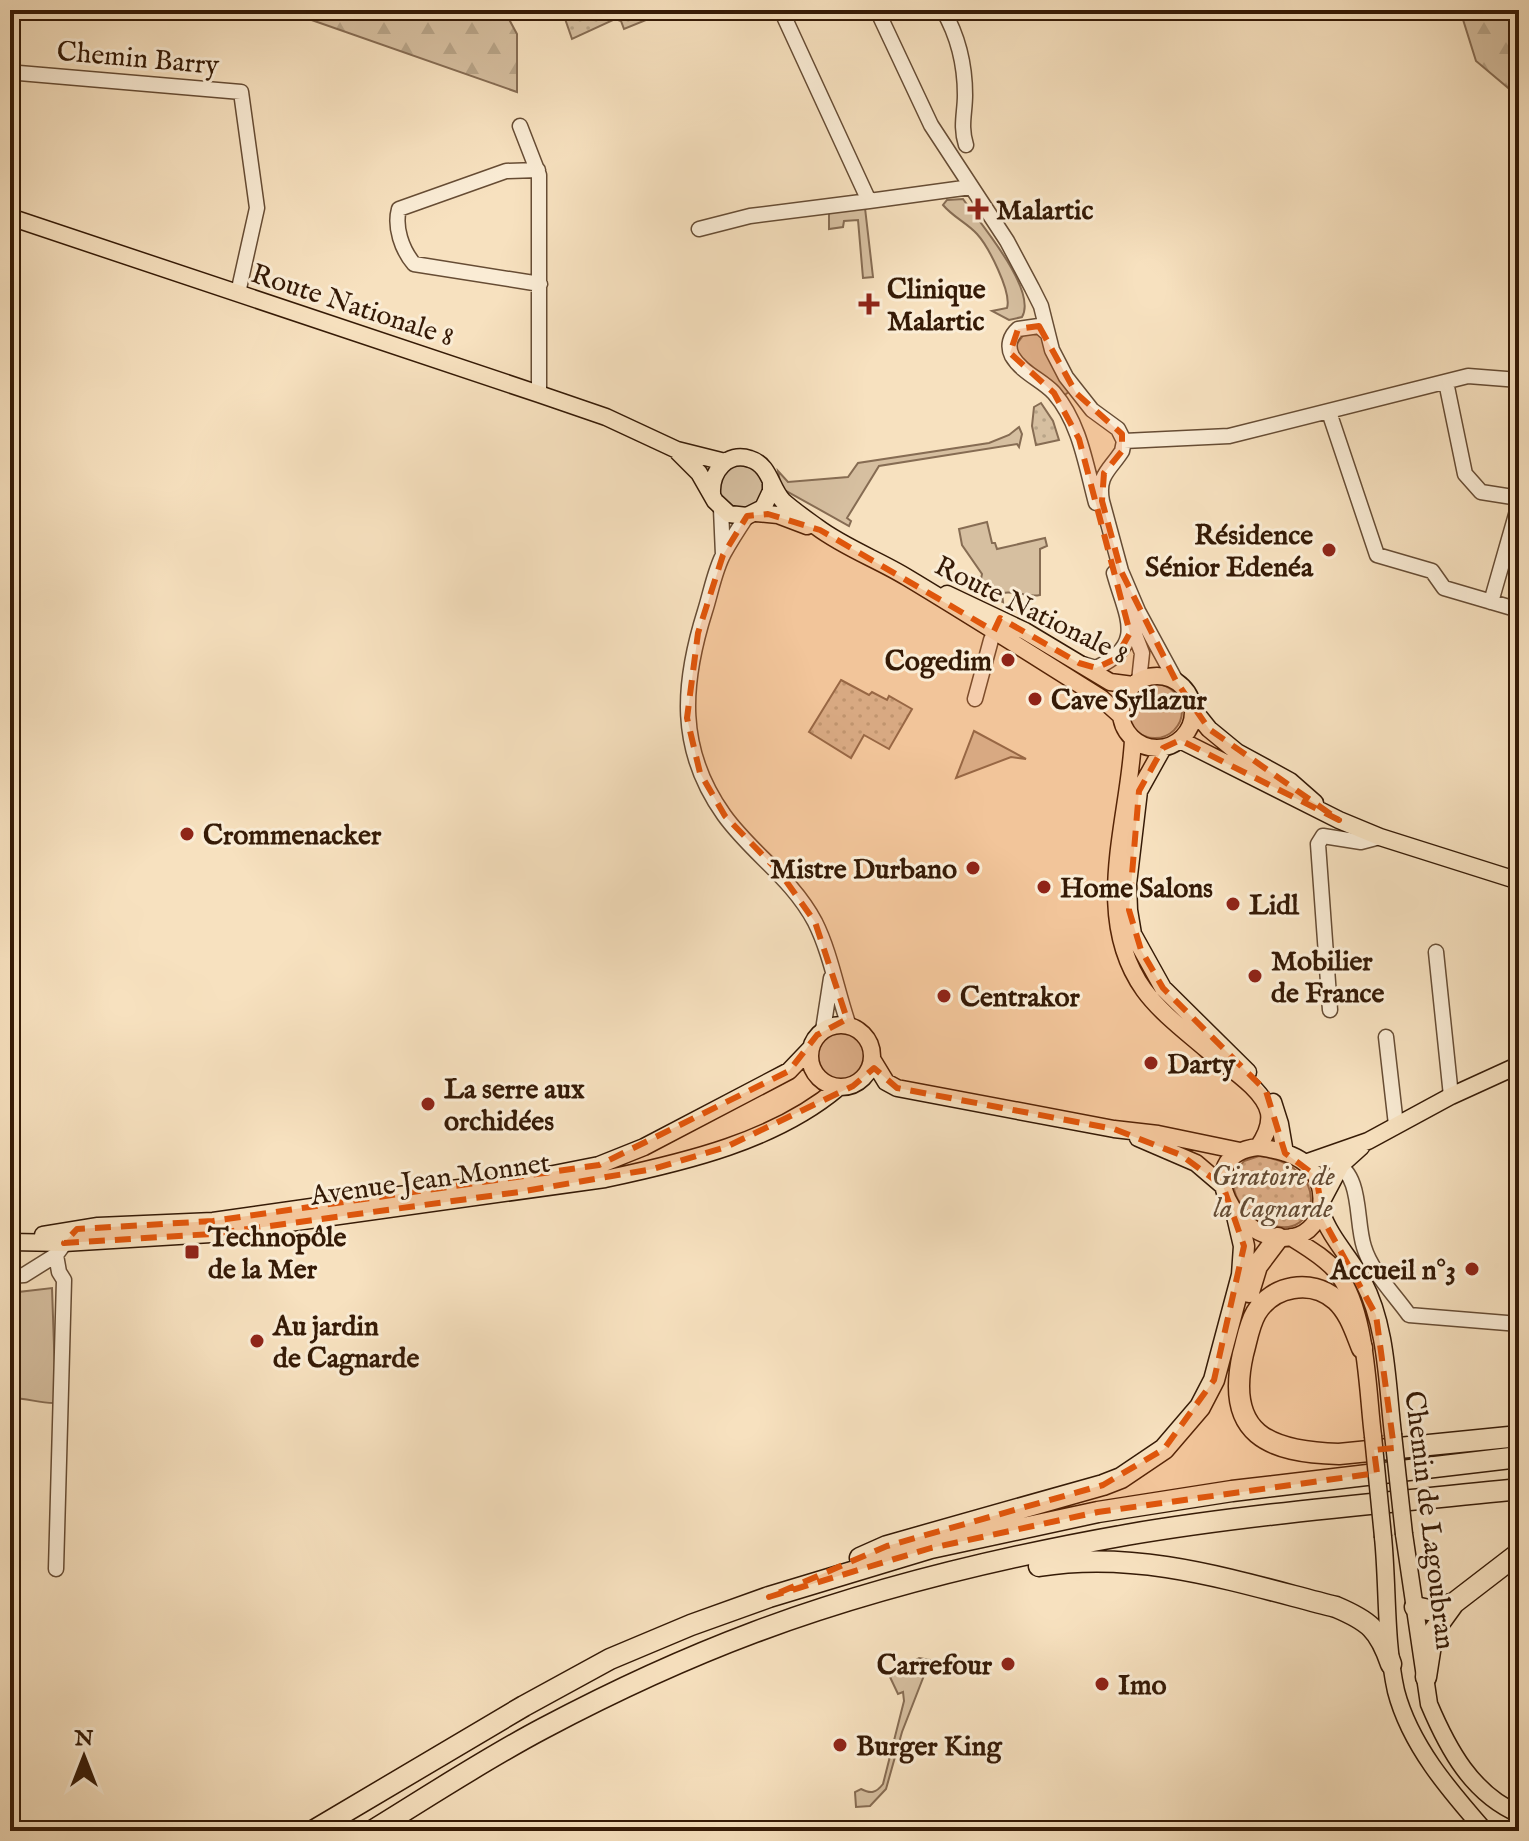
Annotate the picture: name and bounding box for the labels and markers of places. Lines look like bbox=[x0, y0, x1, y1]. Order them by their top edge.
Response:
place label: Malartic bbox=[996, 194, 1094, 229]
marker: Malartic bbox=[967, 198, 989, 220]
place label: Clinique Malartic bbox=[887, 273, 986, 340]
marker: Clinique Malartic bbox=[858, 293, 880, 315]
place label: Résidence Sénior Edenéa bbox=[1145, 519, 1314, 586]
marker: Résidence Sénior Edenéa bbox=[1320, 541, 1338, 559]
place label: Cogedim bbox=[885, 645, 992, 680]
marker: Cogedim bbox=[999, 651, 1017, 669]
place label: Cave Syllazur bbox=[1051, 684, 1207, 719]
marker: Cave Syllazur bbox=[1026, 690, 1044, 708]
place label: Crommenacker bbox=[203, 819, 382, 854]
marker: Crommenacker bbox=[178, 825, 196, 843]
place label: Mistre Durbano bbox=[770, 853, 957, 888]
marker: Mistre Durbano bbox=[964, 859, 982, 877]
place label: Home Salons bbox=[1060, 872, 1213, 907]
marker: Home Salons bbox=[1035, 878, 1053, 896]
place label: Lidl bbox=[1249, 889, 1300, 924]
marker: Lidl bbox=[1224, 895, 1242, 913]
place label: Mobilier de France bbox=[1271, 945, 1385, 1012]
marker: Mobilier de France bbox=[1246, 967, 1264, 985]
place label: Centrakor bbox=[960, 981, 1080, 1016]
marker: Centrakor bbox=[935, 987, 953, 1005]
place label: Darty bbox=[1167, 1048, 1236, 1083]
marker: Darty bbox=[1142, 1054, 1160, 1072]
place label: La serre aux orchidées bbox=[444, 1073, 585, 1140]
marker: La serre aux orchidées bbox=[419, 1095, 437, 1113]
place label: Technopôle de la Mer bbox=[207, 1221, 346, 1288]
marker: Technopôle de la Mer bbox=[183, 1243, 201, 1261]
place label: Accueil n°3 bbox=[1329, 1254, 1456, 1289]
marker: Accueil n°3 bbox=[1463, 1260, 1481, 1278]
place label: Au jardin de Cagnarde bbox=[272, 1310, 419, 1377]
marker: Au jardin de Cagnarde bbox=[248, 1332, 266, 1350]
place label: Carrefour bbox=[877, 1649, 993, 1684]
marker: Carrefour bbox=[999, 1655, 1017, 1673]
place label: Imo bbox=[1118, 1669, 1167, 1704]
marker: Imo bbox=[1093, 1675, 1111, 1693]
place label: Burger King bbox=[856, 1730, 1002, 1765]
marker: Burger King bbox=[831, 1736, 849, 1754]

